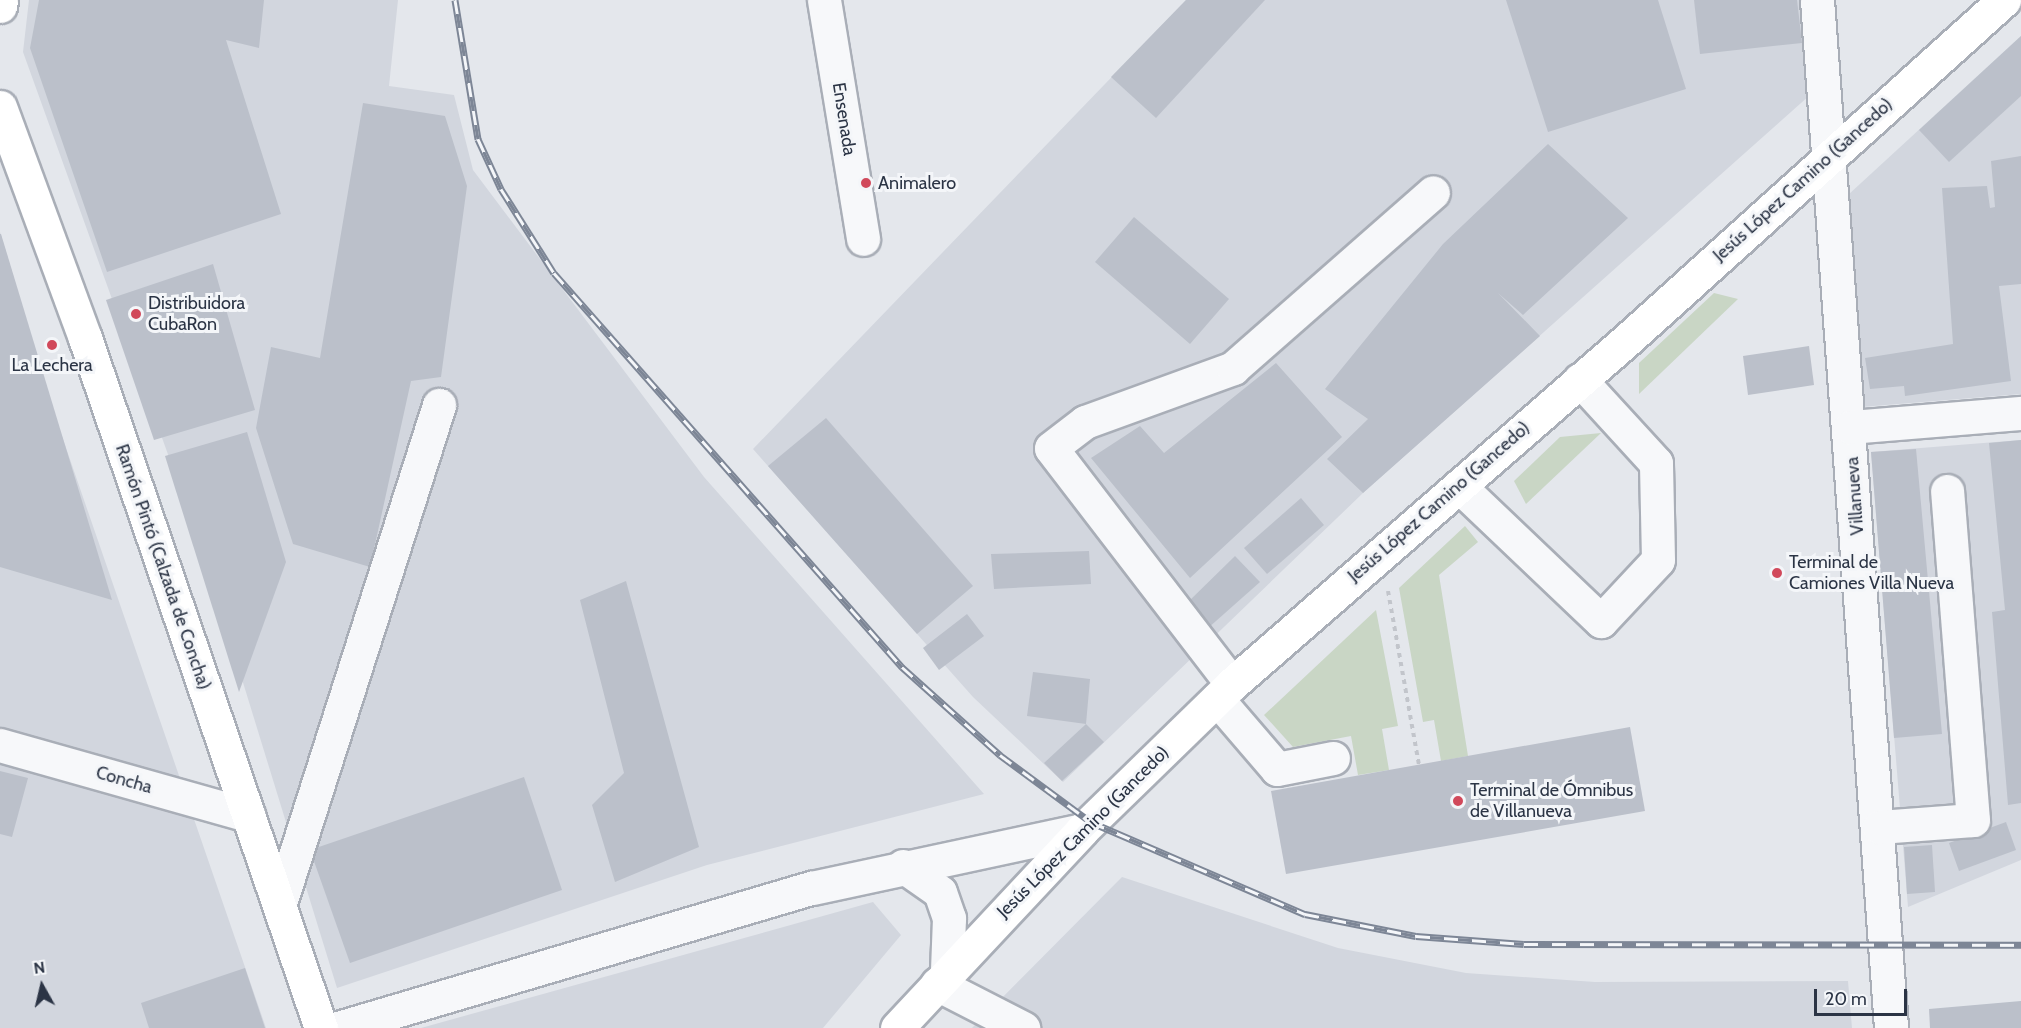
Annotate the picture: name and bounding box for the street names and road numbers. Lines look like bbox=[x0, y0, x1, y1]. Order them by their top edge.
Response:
street label: Ensenada bbox=[828, 81, 860, 157]
street label: Jesús López Camino (Gancedo) bbox=[1709, 94, 1897, 266]
street label: Jesús López Camino (Gancedo) bbox=[1344, 417, 1534, 587]
street label: Ramón Pintó (Calzada de Concha) bbox=[111, 441, 215, 693]
street label: Villanueva bbox=[1841, 456, 1869, 536]
street label: Jesús López Camino (Gancedo) bbox=[993, 742, 1173, 922]
street label: Concha bbox=[93, 762, 155, 798]

